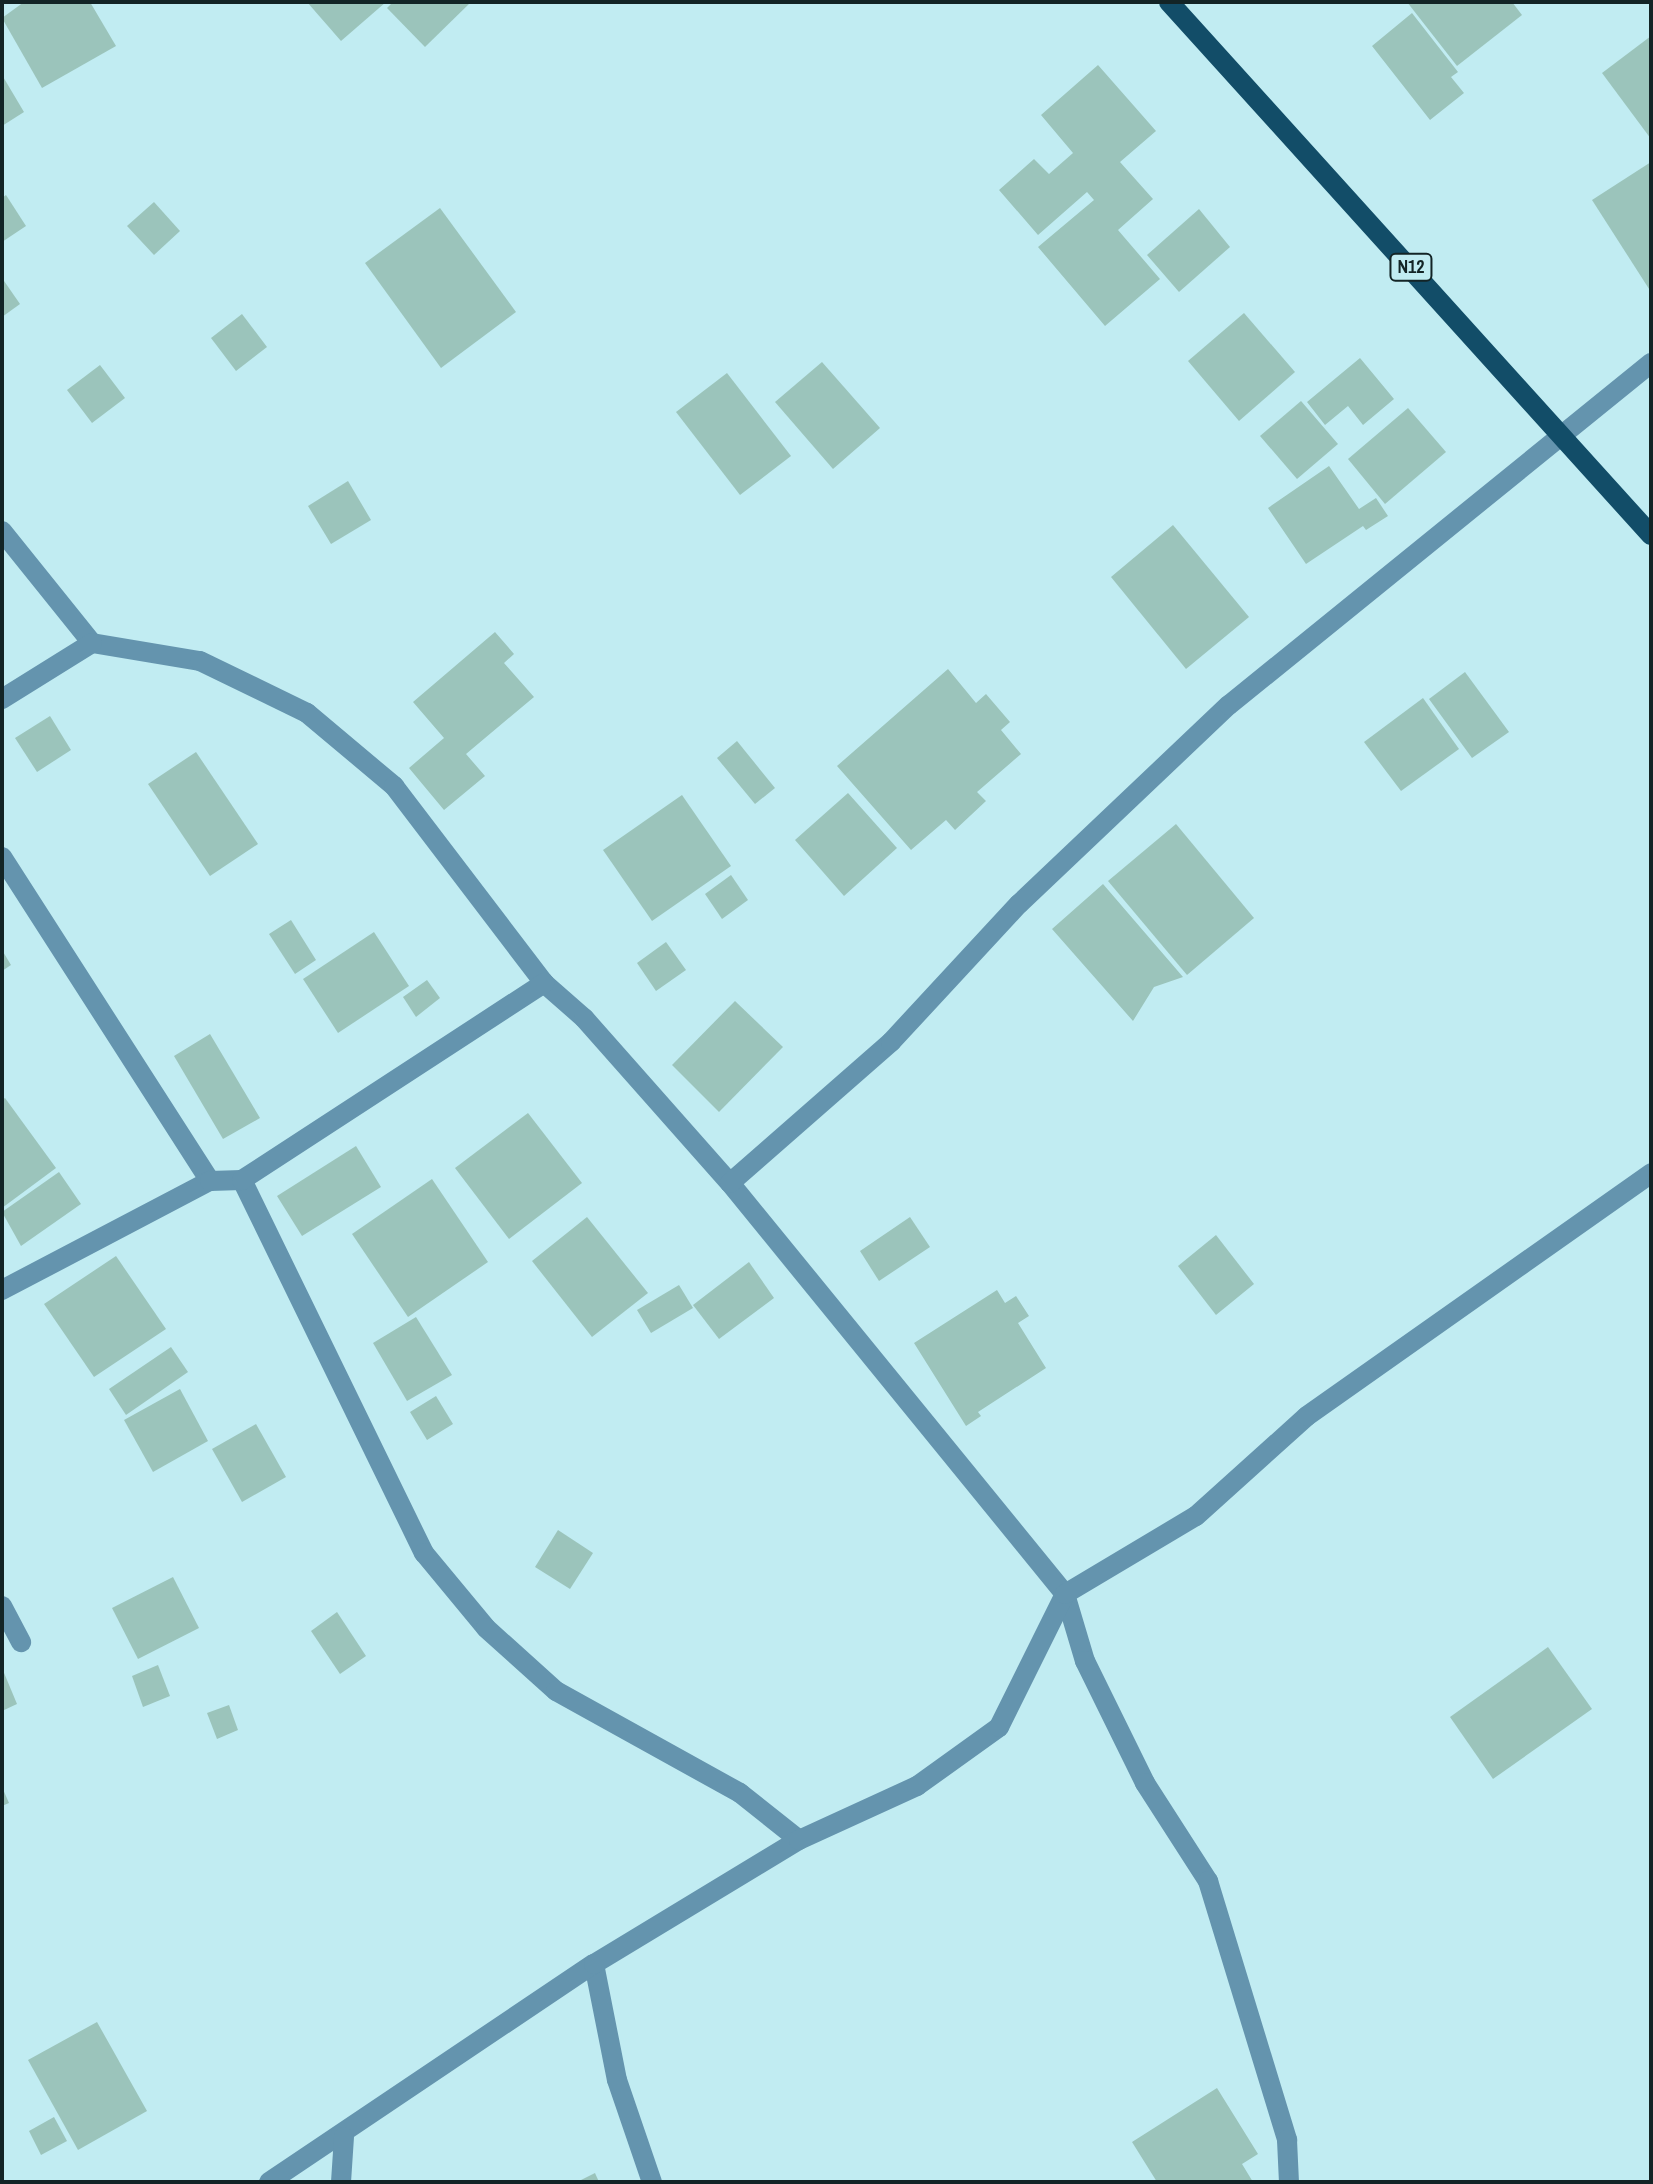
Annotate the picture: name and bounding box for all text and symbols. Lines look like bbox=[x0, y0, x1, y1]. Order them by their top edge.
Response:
road number: N12 bbox=[1389, 253, 1433, 281]

